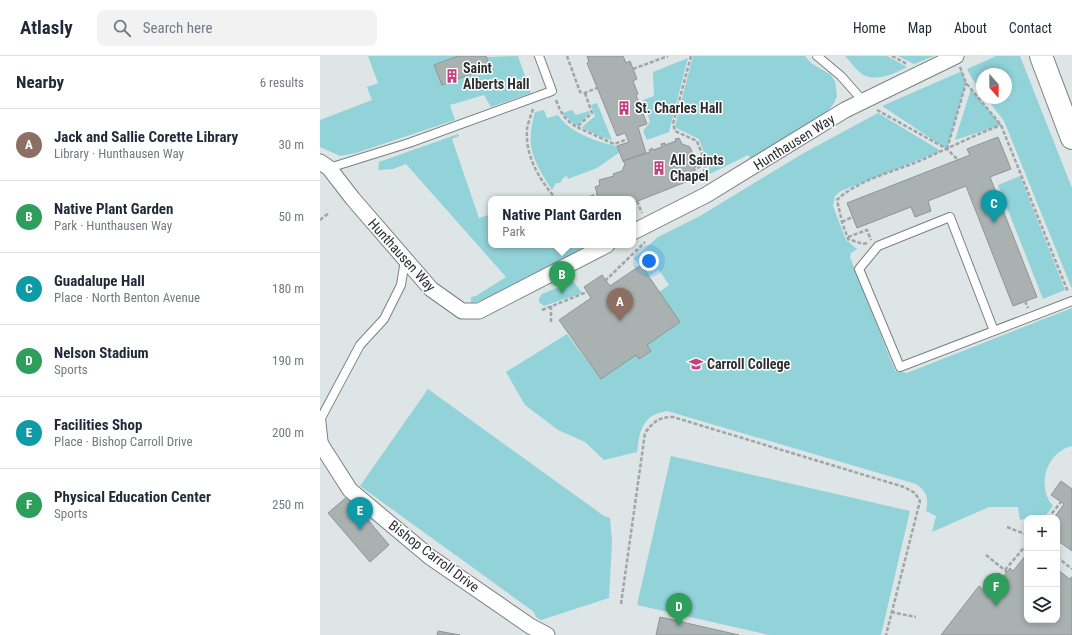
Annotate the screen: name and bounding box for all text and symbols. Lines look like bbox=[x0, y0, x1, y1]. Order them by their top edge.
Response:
search box bbox=[97, 10, 377, 46]
text: Atlasly bbox=[20, 16, 73, 39]
icon: search bbox=[111, 17, 133, 39]
text: Search here bbox=[143, 19, 212, 37]
text: Home bbox=[853, 20, 886, 36]
text: Map bbox=[908, 20, 932, 36]
text: About bbox=[954, 20, 987, 36]
text: Contact bbox=[1009, 20, 1052, 36]
place label: Saint Alberts Hall bbox=[463, 60, 530, 92]
building icon: Saint Alberts Hall bbox=[444, 68, 460, 84]
north arrow bbox=[976, 68, 1012, 104]
text: Nearby bbox=[16, 72, 64, 92]
text: 6 results bbox=[260, 75, 304, 90]
building icon: St. Charles Hall bbox=[616, 100, 632, 116]
place label: St. Charles Hall bbox=[635, 100, 722, 116]
street label: Hunthausen Way bbox=[751, 111, 838, 173]
text: Jack and Sallie Corette Library bbox=[54, 128, 238, 146]
text: A bbox=[25, 137, 33, 152]
text: 30 m bbox=[278, 137, 304, 152]
text: Library · Hunthausen Way bbox=[54, 146, 184, 161]
place label: All Saints Chapel bbox=[670, 152, 724, 184]
building icon: All Saints Chapel bbox=[651, 160, 667, 176]
pin: C bbox=[981, 190, 1007, 223]
popup bbox=[488, 196, 636, 248]
text: Native Plant Garden bbox=[54, 200, 173, 218]
text: Native Plant Garden bbox=[502, 206, 622, 224]
text: B bbox=[25, 209, 33, 224]
text: 50 m bbox=[278, 209, 304, 224]
street label: Hunthausen Way bbox=[365, 215, 439, 295]
text: Park · Hunthausen Way bbox=[54, 218, 172, 233]
text: Park bbox=[502, 224, 525, 239]
your location bbox=[639, 251, 659, 271]
pin: B bbox=[549, 261, 575, 294]
text: Guadalupe Hall bbox=[54, 272, 145, 290]
text: C bbox=[25, 281, 33, 296]
text: 180 m bbox=[272, 281, 304, 296]
pin: A bbox=[607, 288, 633, 321]
text: Place · North Benton Avenue bbox=[54, 290, 200, 305]
text: Nelson Stadium bbox=[54, 344, 149, 362]
text: D bbox=[25, 353, 33, 368]
text: 190 m bbox=[272, 353, 304, 368]
school or university icon: Carroll College bbox=[688, 356, 704, 372]
place label: Carroll College bbox=[707, 356, 791, 372]
text: Sports bbox=[54, 362, 88, 377]
text: Facilities Shop bbox=[54, 416, 142, 434]
text: E bbox=[26, 425, 32, 440]
text: 200 m bbox=[272, 425, 304, 440]
text: Place · Bishop Carroll Drive bbox=[54, 434, 193, 449]
text: Physical Education Center bbox=[54, 488, 211, 506]
text: F bbox=[26, 497, 32, 512]
text: 250 m bbox=[272, 497, 304, 512]
pin: E bbox=[347, 497, 373, 530]
text: Sports bbox=[54, 506, 88, 521]
map controls bbox=[1024, 515, 1060, 623]
button: + bbox=[1024, 515, 1060, 551]
street label: Bishop Carroll Drive bbox=[386, 517, 483, 595]
button: − bbox=[1024, 551, 1060, 587]
pin: F bbox=[983, 573, 1009, 606]
button: layers bbox=[1024, 587, 1060, 623]
pin: D bbox=[666, 593, 692, 626]

